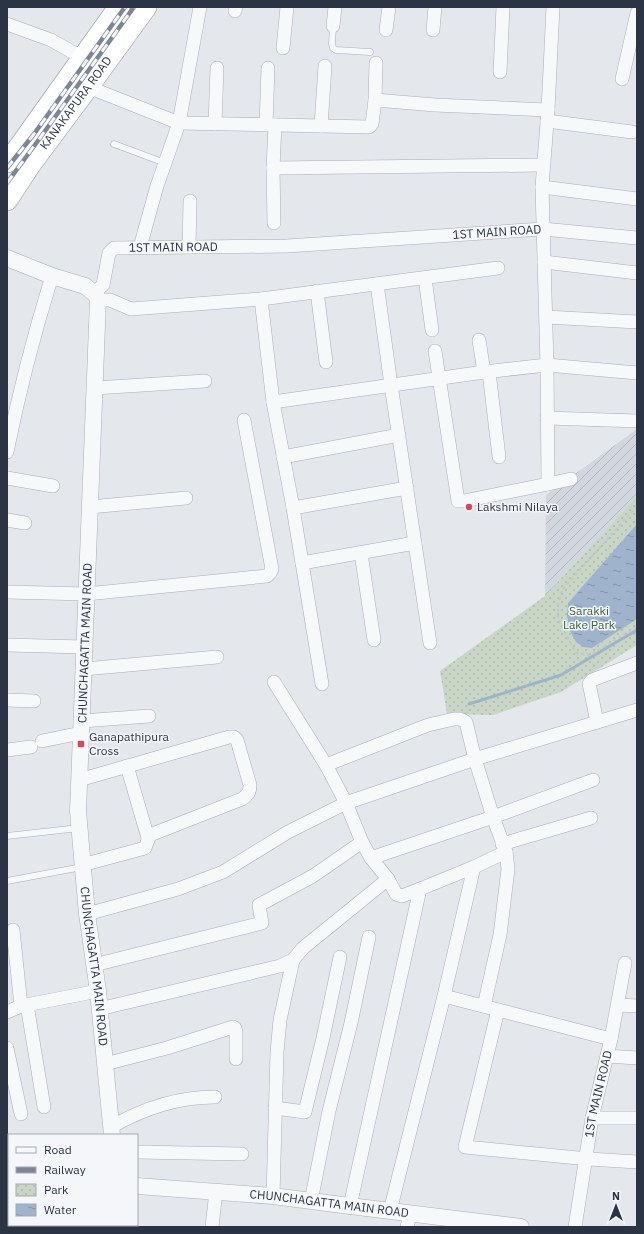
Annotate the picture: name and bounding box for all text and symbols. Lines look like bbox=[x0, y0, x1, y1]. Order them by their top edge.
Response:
street label: KANAKAPURA ROAD bbox=[36, 53, 115, 152]
street label: 1ST MAIN ROAD bbox=[452, 221, 542, 242]
street label: 1ST MAIN ROAD bbox=[129, 239, 218, 255]
place label: Lakshmi Nilaya bbox=[477, 499, 558, 514]
marker: Lakshmi Nilaya bbox=[464, 502, 474, 512]
street label: CHUNCHAGATTA MAIN ROAD bbox=[74, 563, 95, 723]
park label: Sarakki Lake Park bbox=[563, 603, 616, 632]
place label: Ganapathipura Cross bbox=[89, 729, 170, 758]
marker: Ganapathipura Cross bbox=[76, 739, 86, 749]
street label: CHUNCHAGATTA MAIN ROAD bbox=[78, 886, 111, 1046]
street label: 1ST MAIN ROAD bbox=[581, 1049, 615, 1139]
legend bbox=[8, 1134, 138, 1226]
text: Road bbox=[44, 1142, 72, 1157]
text: Railway bbox=[44, 1162, 86, 1177]
text: Park bbox=[44, 1182, 69, 1197]
street label: CHUNCHAGATTA MAIN ROAD bbox=[249, 1186, 410, 1220]
north arrow bbox=[596, 1186, 636, 1226]
text: N bbox=[612, 1189, 620, 1203]
text: Water bbox=[44, 1202, 77, 1217]

